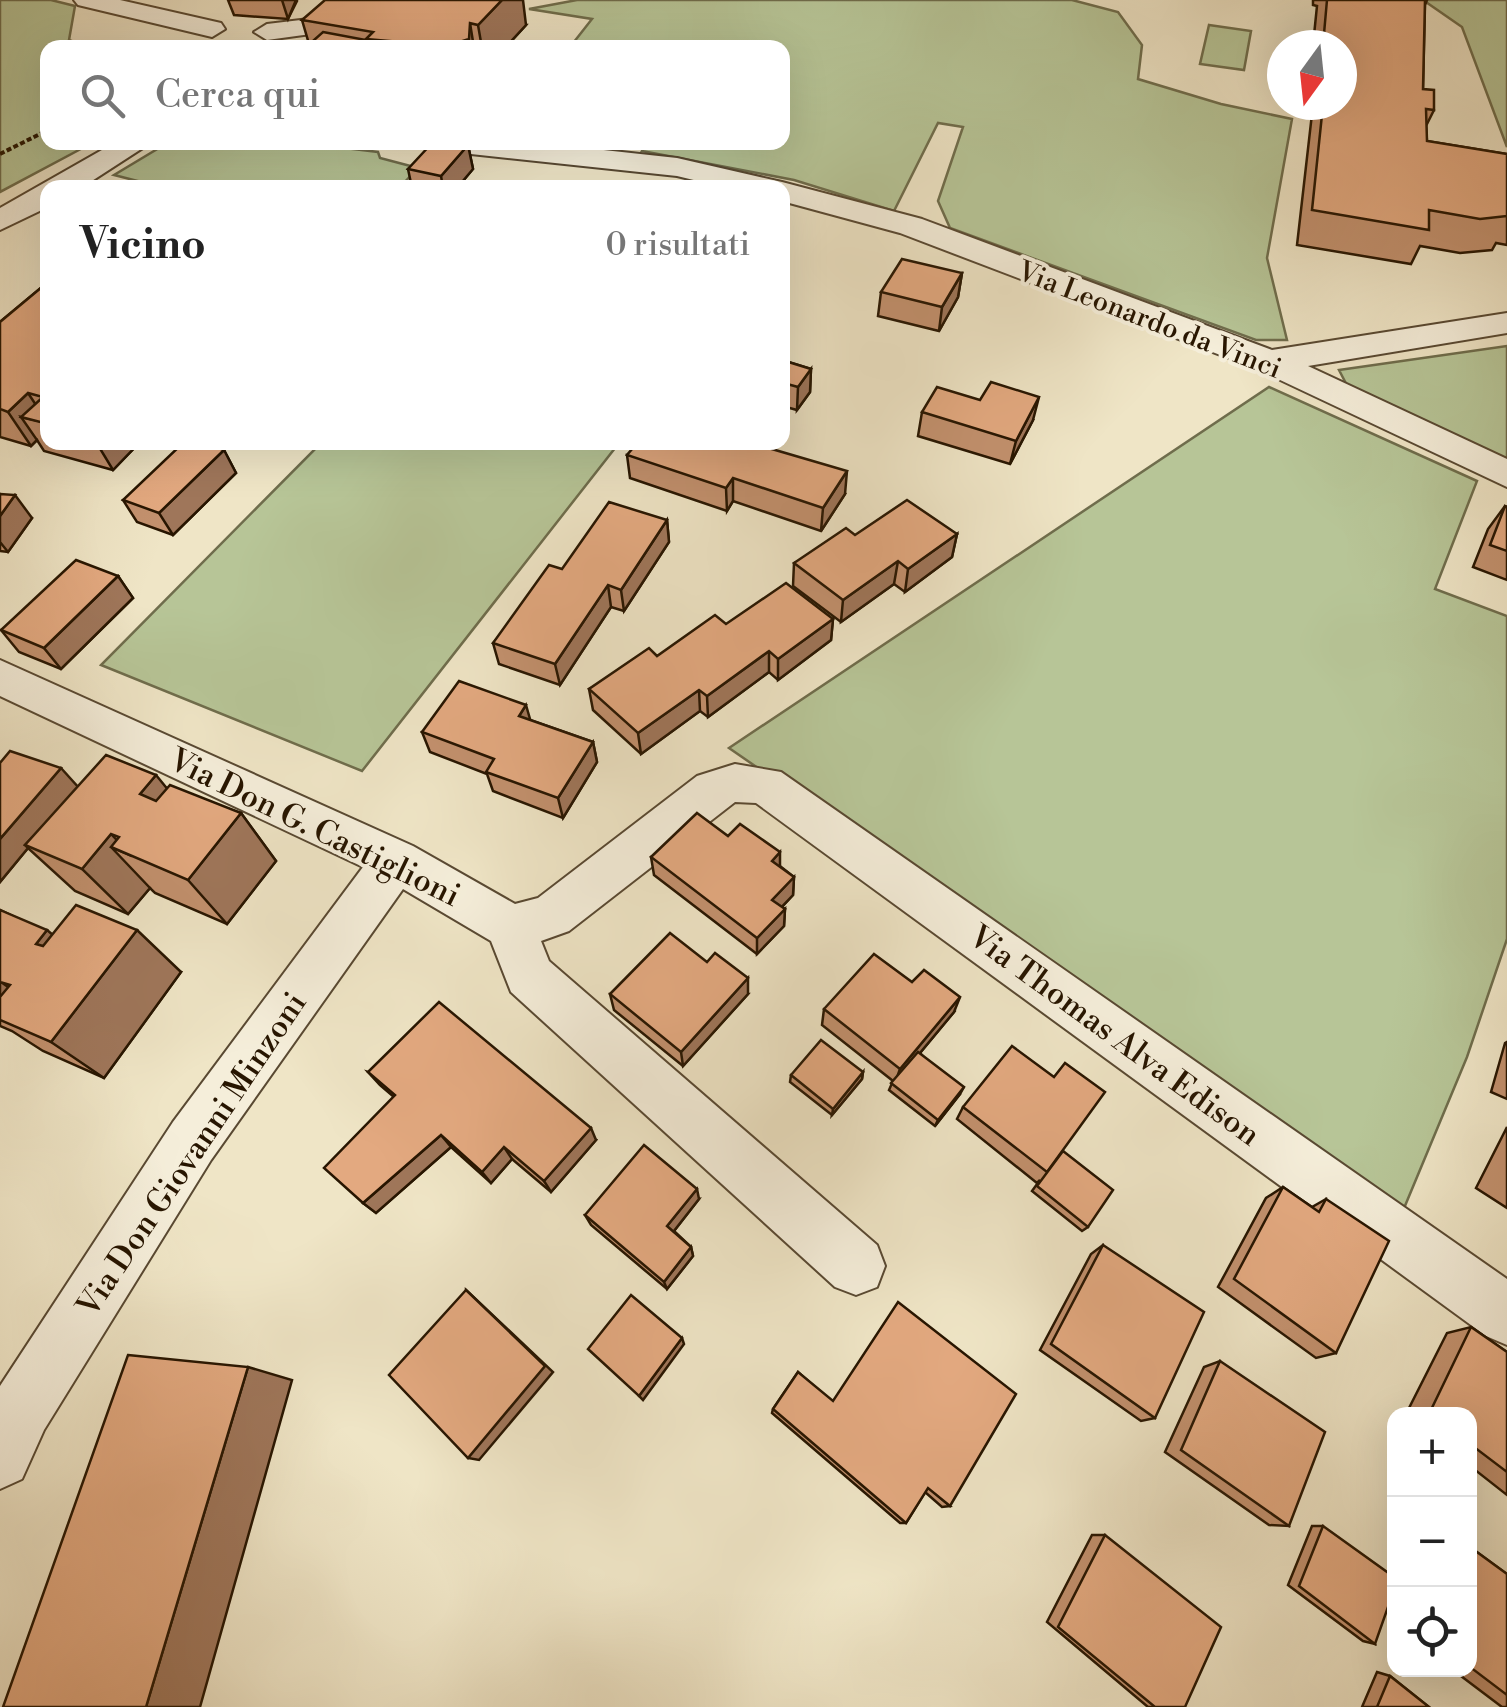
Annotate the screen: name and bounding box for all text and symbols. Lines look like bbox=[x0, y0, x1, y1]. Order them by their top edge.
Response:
north arrow bbox=[1267, 30, 1357, 120]
search box bbox=[40, 40, 790, 150]
icon: search bbox=[75, 68, 130, 123]
text: Cerca qui bbox=[155, 72, 320, 119]
text: Vicino bbox=[80, 219, 206, 272]
text: 0 risultati bbox=[606, 225, 750, 265]
street label: Via Leonardo da Vinci bbox=[1012, 254, 1286, 387]
street label: Via Don G. Castiglioni bbox=[162, 740, 467, 916]
street label: Via Thomas Alva Edison bbox=[960, 916, 1268, 1155]
street label: Via Don Giovanni Minzoni bbox=[68, 985, 315, 1325]
map controls bbox=[1387, 1407, 1477, 1677]
button: + bbox=[1387, 1407, 1477, 1497]
button: − bbox=[1387, 1497, 1477, 1587]
button: locate bbox=[1387, 1587, 1477, 1677]

